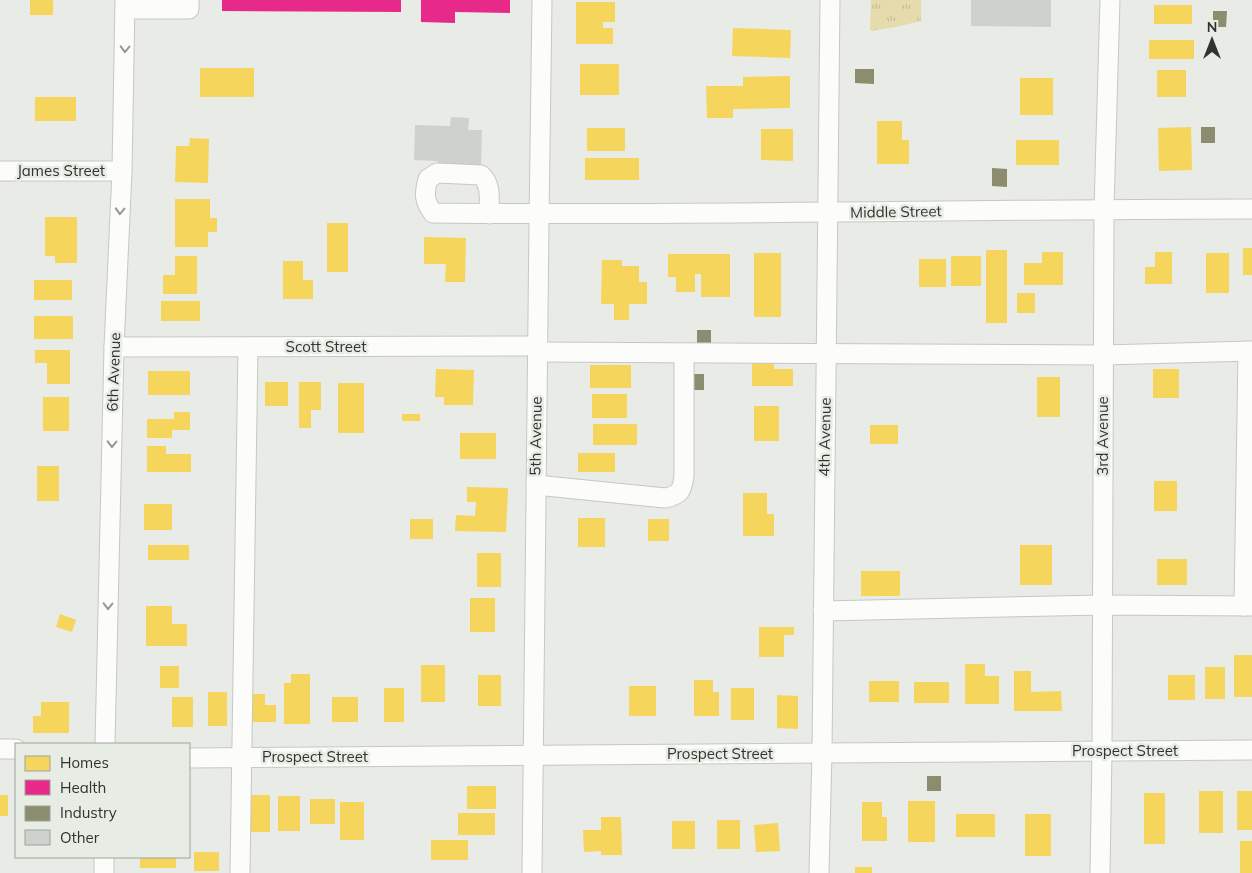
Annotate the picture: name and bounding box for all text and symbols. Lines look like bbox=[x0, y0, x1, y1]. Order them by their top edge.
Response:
north arrow bbox=[1187, 15, 1237, 65]
text: N bbox=[1207, 18, 1217, 36]
one-way arrow bbox=[119, 45, 130, 53]
street label: James Street bbox=[17, 161, 105, 180]
street label: Middle Street bbox=[850, 201, 942, 222]
one-way arrow bbox=[115, 208, 125, 215]
street label: 6th Avenue bbox=[103, 332, 124, 412]
street label: Scott Street bbox=[286, 337, 366, 356]
street label: 5th Avenue bbox=[525, 396, 546, 476]
street label: 3rd Avenue bbox=[1093, 396, 1112, 476]
street label: 4th Avenue bbox=[814, 397, 835, 477]
one-way arrow bbox=[107, 440, 117, 448]
one-way arrow bbox=[103, 602, 114, 610]
street label: Prospect Street bbox=[1072, 741, 1178, 760]
legend bbox=[15, 743, 190, 858]
street label: Prospect Street bbox=[667, 744, 773, 763]
street label: Prospect Street bbox=[262, 747, 368, 766]
text: Homes bbox=[60, 753, 109, 772]
text: Health bbox=[60, 778, 106, 797]
text: Industry bbox=[60, 803, 117, 822]
text: Other bbox=[60, 828, 100, 847]

